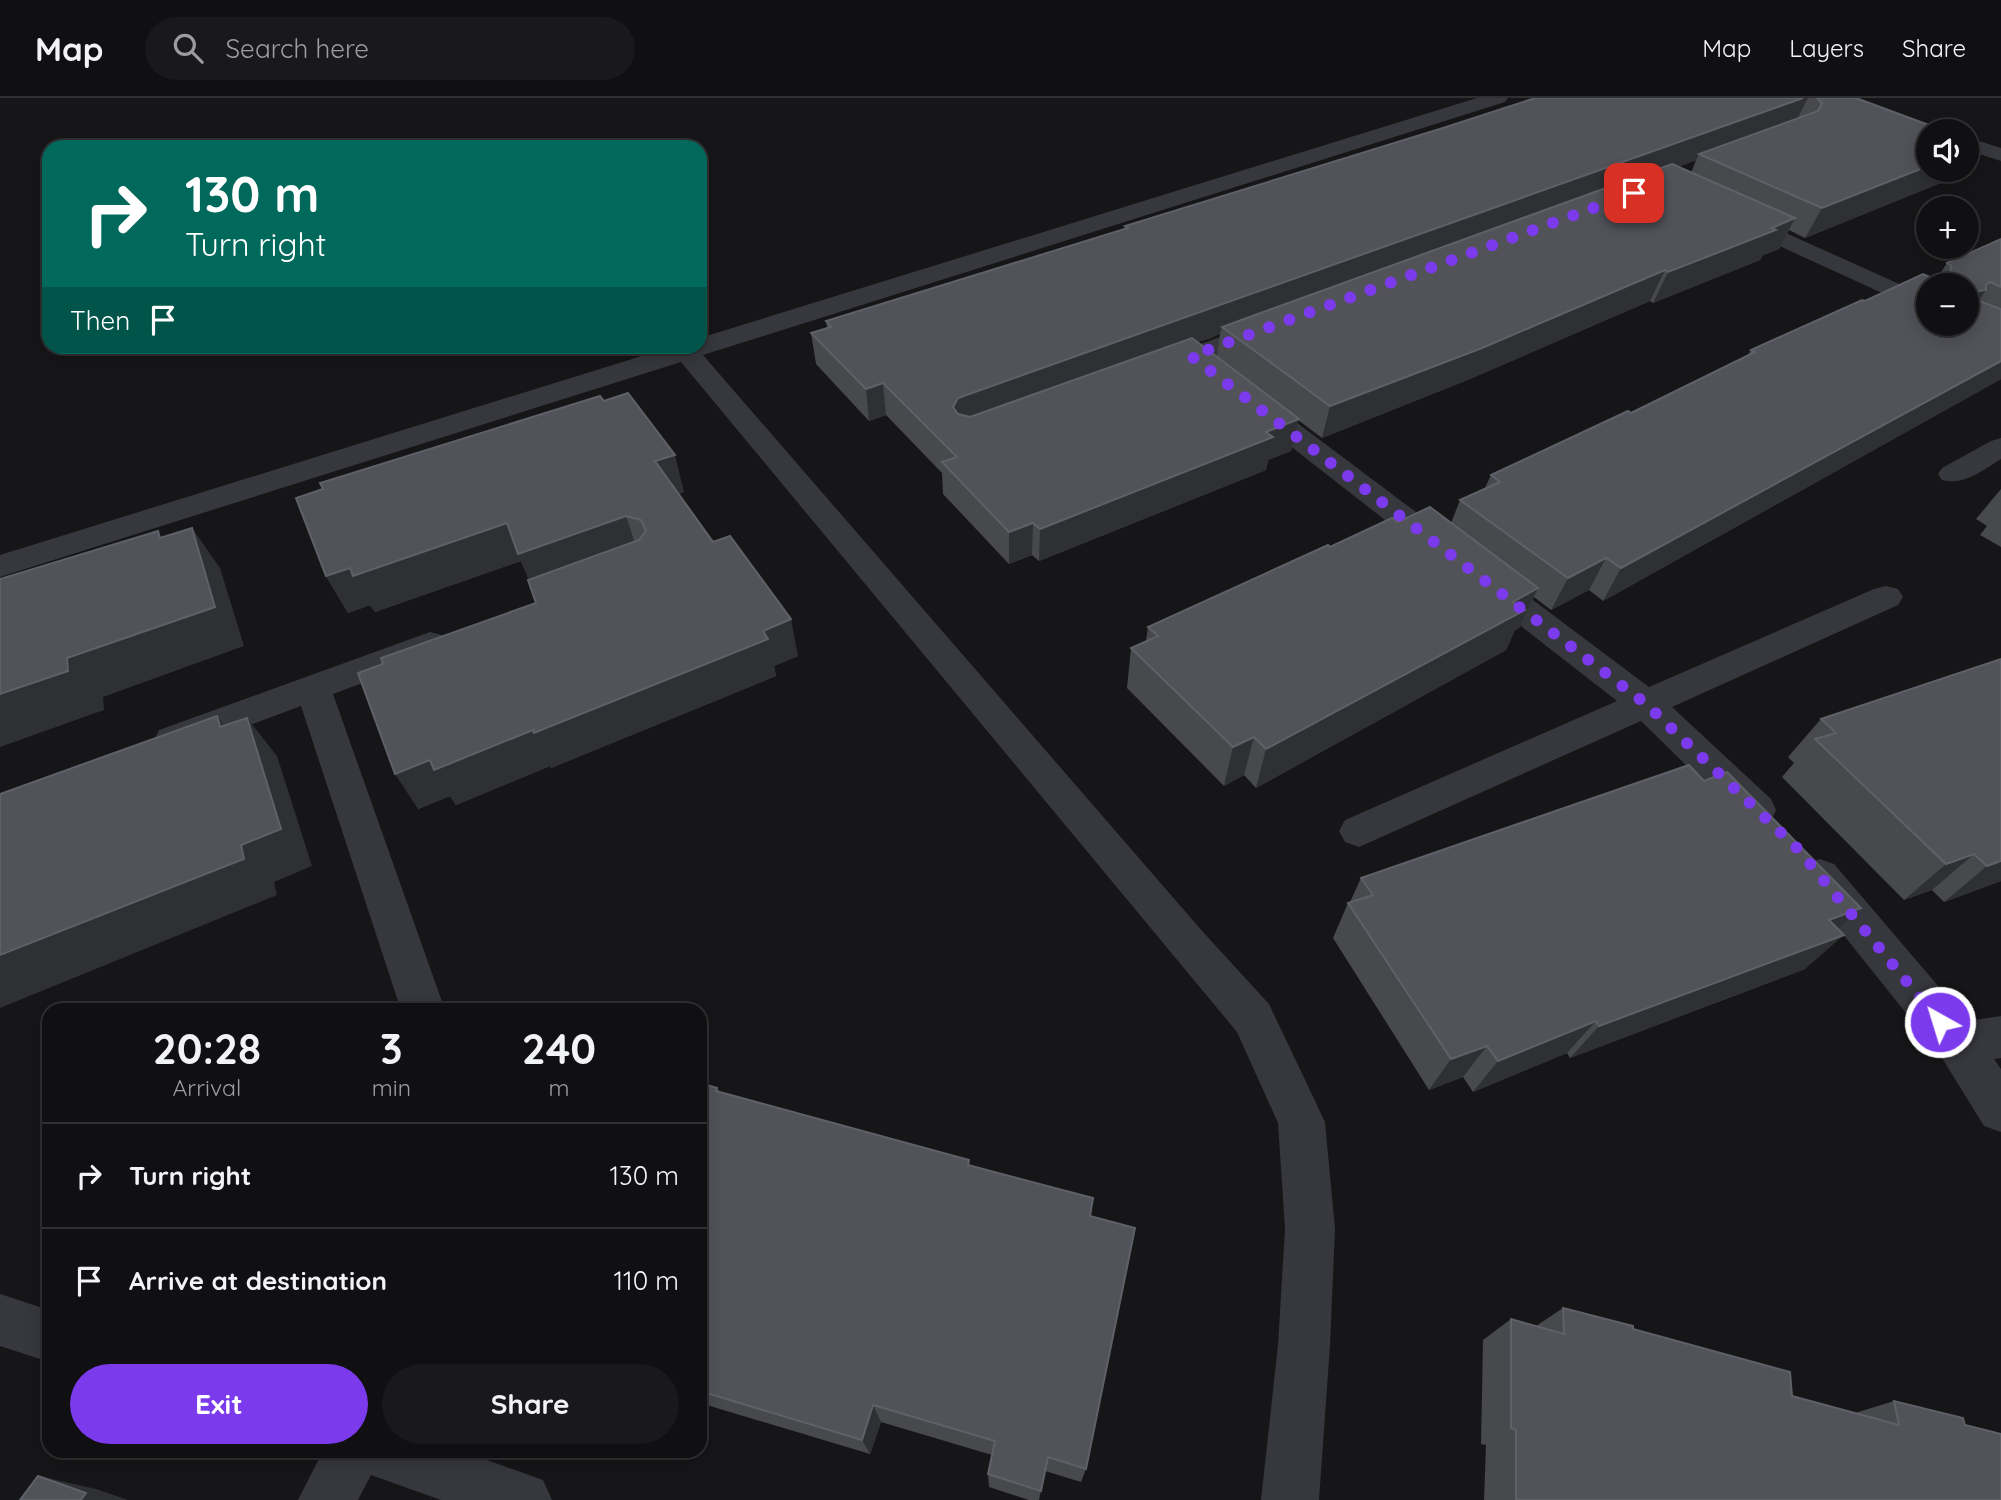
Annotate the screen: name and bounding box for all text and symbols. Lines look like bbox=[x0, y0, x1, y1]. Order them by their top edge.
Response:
search box bbox=[145, 17, 635, 80]
text: Map bbox=[35, 28, 103, 69]
icon: search bbox=[169, 29, 207, 67]
text: Search here bbox=[225, 32, 369, 65]
text: Map bbox=[1702, 33, 1751, 63]
text: Layers bbox=[1789, 33, 1864, 63]
text: Share bbox=[1902, 33, 1966, 63]
map controls bbox=[1916, 119, 1979, 336]
button: sound bbox=[1916, 119, 1979, 182]
text: 130 m bbox=[185, 163, 319, 224]
pin bbox=[1604, 163, 1664, 223]
icon: right bbox=[70, 168, 161, 259]
icon: arrive bbox=[1615, 174, 1653, 212]
button: + bbox=[1916, 196, 1979, 259]
text: Turn right bbox=[185, 224, 326, 264]
button: − bbox=[1916, 273, 1979, 336]
icon: arrive bbox=[144, 301, 182, 339]
text: Then bbox=[70, 304, 130, 337]
position arrow bbox=[1903, 985, 1977, 1059]
text: 20:28 bbox=[153, 1022, 261, 1075]
text: 3 bbox=[380, 1022, 403, 1075]
text: 240 bbox=[522, 1022, 596, 1075]
text: Arrival bbox=[172, 1073, 241, 1102]
text: min bbox=[372, 1073, 411, 1102]
text: m bbox=[548, 1073, 569, 1102]
icon: right bbox=[70, 1157, 108, 1195]
text: Turn right bbox=[129, 1159, 251, 1192]
text: 130 m bbox=[609, 1159, 679, 1192]
icon: arrive bbox=[70, 1262, 108, 1300]
text: Arrive at destination bbox=[129, 1264, 387, 1297]
text: 110 m bbox=[613, 1264, 679, 1297]
button: Exit bbox=[70, 1364, 368, 1444]
button: Share bbox=[382, 1364, 679, 1444]

